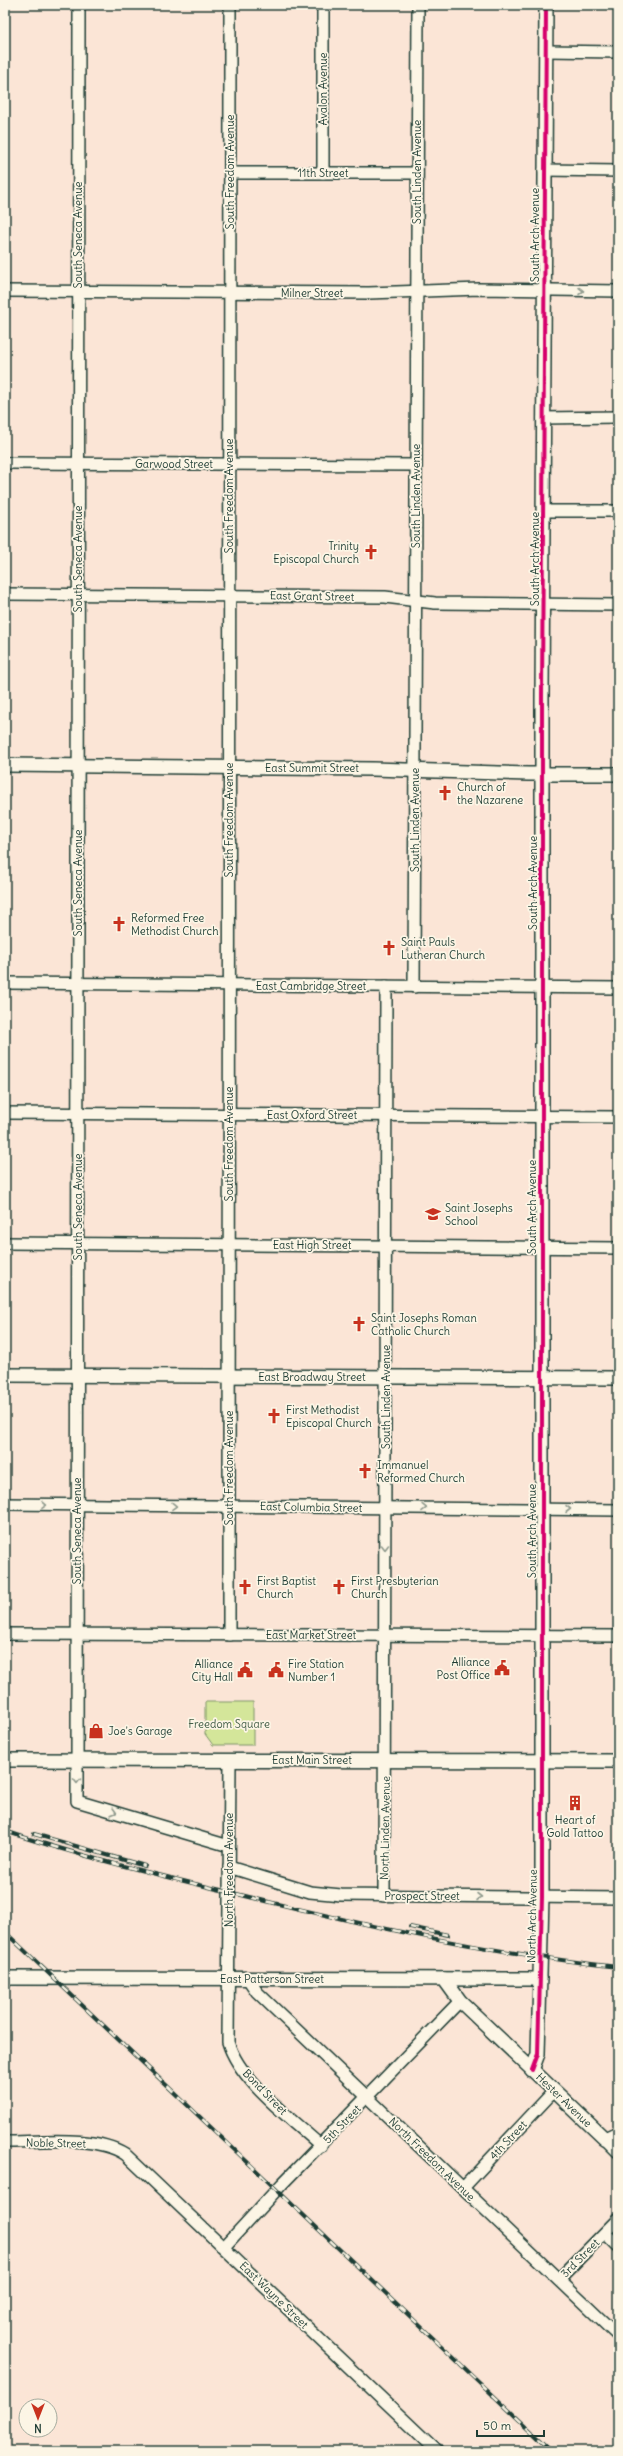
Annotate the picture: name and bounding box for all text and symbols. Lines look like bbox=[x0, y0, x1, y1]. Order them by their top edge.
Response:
street label: Avalon Avenue bbox=[316, 52, 330, 126]
street label: South Freedom Avenue bbox=[223, 114, 237, 229]
street label: South Linden Avenue bbox=[410, 120, 424, 224]
street label: 11th Street bbox=[298, 166, 349, 180]
street label: South Seneca Avenue bbox=[71, 181, 85, 289]
street label: South Arch Avenue bbox=[528, 188, 542, 282]
street label: Milner Street bbox=[281, 286, 344, 300]
one-way arrow bbox=[578, 287, 584, 295]
street label: South Freedom Avenue bbox=[222, 438, 236, 553]
street label: South Linden Avenue bbox=[409, 444, 423, 548]
street label: Garwood Street bbox=[135, 457, 213, 471]
street label: South Seneca Avenue bbox=[71, 505, 85, 613]
street label: South Arch Avenue bbox=[528, 512, 542, 606]
place label: Trinity Episcopal Church bbox=[273, 539, 359, 566]
church icon: Trinity Episcopal Church bbox=[362, 543, 380, 561]
street label: East Grant Street bbox=[270, 588, 355, 604]
street label: East Summit Street bbox=[265, 761, 359, 775]
street label: South Freedom Avenue bbox=[222, 762, 236, 877]
street label: South Linden Avenue bbox=[408, 768, 422, 872]
place label: Church of the Nazarene bbox=[457, 780, 523, 807]
church icon: Church of the Nazarene bbox=[436, 784, 454, 802]
street label: South Seneca Avenue bbox=[71, 829, 85, 937]
street label: South Arch Avenue bbox=[526, 836, 540, 930]
place label: Reformed Free Methodist Church bbox=[131, 911, 219, 938]
church icon: Reformed Free Methodist Church bbox=[110, 915, 128, 933]
place label: Saint Pauls Lutheran Church bbox=[401, 935, 485, 962]
church icon: Saint Pauls Lutheran Church bbox=[380, 939, 398, 957]
street label: East Cambridge Street bbox=[256, 979, 367, 993]
street label: South Freedom Avenue bbox=[222, 1086, 236, 1201]
street label: East Oxford Street bbox=[267, 1108, 357, 1122]
street label: South Seneca Avenue bbox=[71, 1153, 85, 1261]
street label: South Arch Avenue bbox=[525, 1160, 539, 1254]
place label: Saint Josephs School bbox=[445, 1201, 513, 1228]
school or university icon: Saint Josephs School bbox=[424, 1205, 442, 1223]
street label: East High Street bbox=[273, 1238, 352, 1252]
place label: Saint Josephs Roman Catholic Church bbox=[371, 1311, 477, 1338]
church icon: Saint Josephs Roman Catholic Church bbox=[350, 1315, 368, 1333]
street label: South Linden Avenue bbox=[379, 1345, 393, 1449]
street label: East Broadway Street bbox=[258, 1370, 366, 1384]
place label: First Methodist Episcopal Church bbox=[286, 1403, 372, 1430]
church icon: First Methodist Episcopal Church bbox=[265, 1407, 283, 1425]
street label: South Freedom Avenue bbox=[222, 1410, 236, 1525]
place label: Immanuel Reformed Church bbox=[377, 1458, 465, 1485]
church icon: Immanuel Reformed Church bbox=[356, 1462, 374, 1480]
street label: South Seneca Avenue bbox=[70, 1477, 84, 1585]
street label: South Arch Avenue bbox=[525, 1484, 539, 1578]
street label: East Columbia Street bbox=[260, 1499, 363, 1515]
one-way arrow bbox=[41, 1501, 47, 1509]
one-way arrow bbox=[171, 1502, 177, 1510]
one-way arrow bbox=[421, 1504, 427, 1512]
one-way arrow bbox=[565, 1505, 571, 1513]
one-way arrow bbox=[381, 1544, 389, 1550]
place label: First Baptist Church bbox=[257, 1574, 316, 1601]
place label: First Presbyterian Church bbox=[351, 1574, 439, 1601]
church icon: First Baptist Church bbox=[236, 1578, 254, 1596]
church icon: First Presbyterian Church bbox=[330, 1578, 348, 1596]
street label: East Market Street bbox=[266, 1628, 357, 1642]
place label: Alliance Post Office bbox=[437, 1655, 490, 1682]
place label: Alliance City Hall bbox=[192, 1657, 233, 1684]
place label: Fire Station Number 1 bbox=[288, 1657, 344, 1684]
public building icon: Alliance Post Office bbox=[493, 1659, 511, 1677]
public building icon: Alliance City Hall bbox=[236, 1661, 254, 1679]
public building icon: Fire Station Number 1 bbox=[267, 1661, 285, 1679]
park label: Freedom Square bbox=[188, 1717, 270, 1731]
shop icon: Joe's Garage bbox=[87, 1722, 105, 1740]
place label: Joe's Garage bbox=[108, 1724, 172, 1738]
street label: East Main Street bbox=[272, 1753, 352, 1767]
street label: North Linden Avenue bbox=[377, 1776, 393, 1880]
one-way arrow bbox=[73, 1778, 81, 1784]
building icon: Heart of Gold Tattoo bbox=[566, 1794, 584, 1812]
one-way arrow bbox=[110, 1807, 117, 1816]
street label: North Freedom Avenue bbox=[222, 1813, 236, 1927]
place label: Heart of Gold Tattoo bbox=[547, 1813, 603, 1840]
street label: North Arch Avenue bbox=[524, 1869, 540, 1963]
street label: Prospect Street bbox=[384, 1889, 460, 1903]
one-way arrow bbox=[476, 1893, 482, 1901]
street label: East Patterson Street bbox=[220, 1972, 324, 1986]
street label: Bond Street bbox=[240, 2066, 290, 2118]
street label: Hester Avenue bbox=[533, 2070, 595, 2130]
street label: 5th Street bbox=[320, 2102, 364, 2146]
street label: North Freedom Avenue bbox=[386, 2114, 478, 2204]
street label: 4th Street bbox=[486, 2117, 530, 2162]
street label: Noble Street bbox=[26, 2135, 86, 2151]
street label: 3rd Street bbox=[558, 2235, 603, 2280]
street label: East Wayne Street bbox=[237, 2259, 312, 2332]
north arrow bbox=[18, 2398, 58, 2438]
scale bar bbox=[477, 2412, 544, 2438]
text: 50 m bbox=[483, 2418, 512, 2433]
text: N bbox=[34, 2421, 42, 2435]

